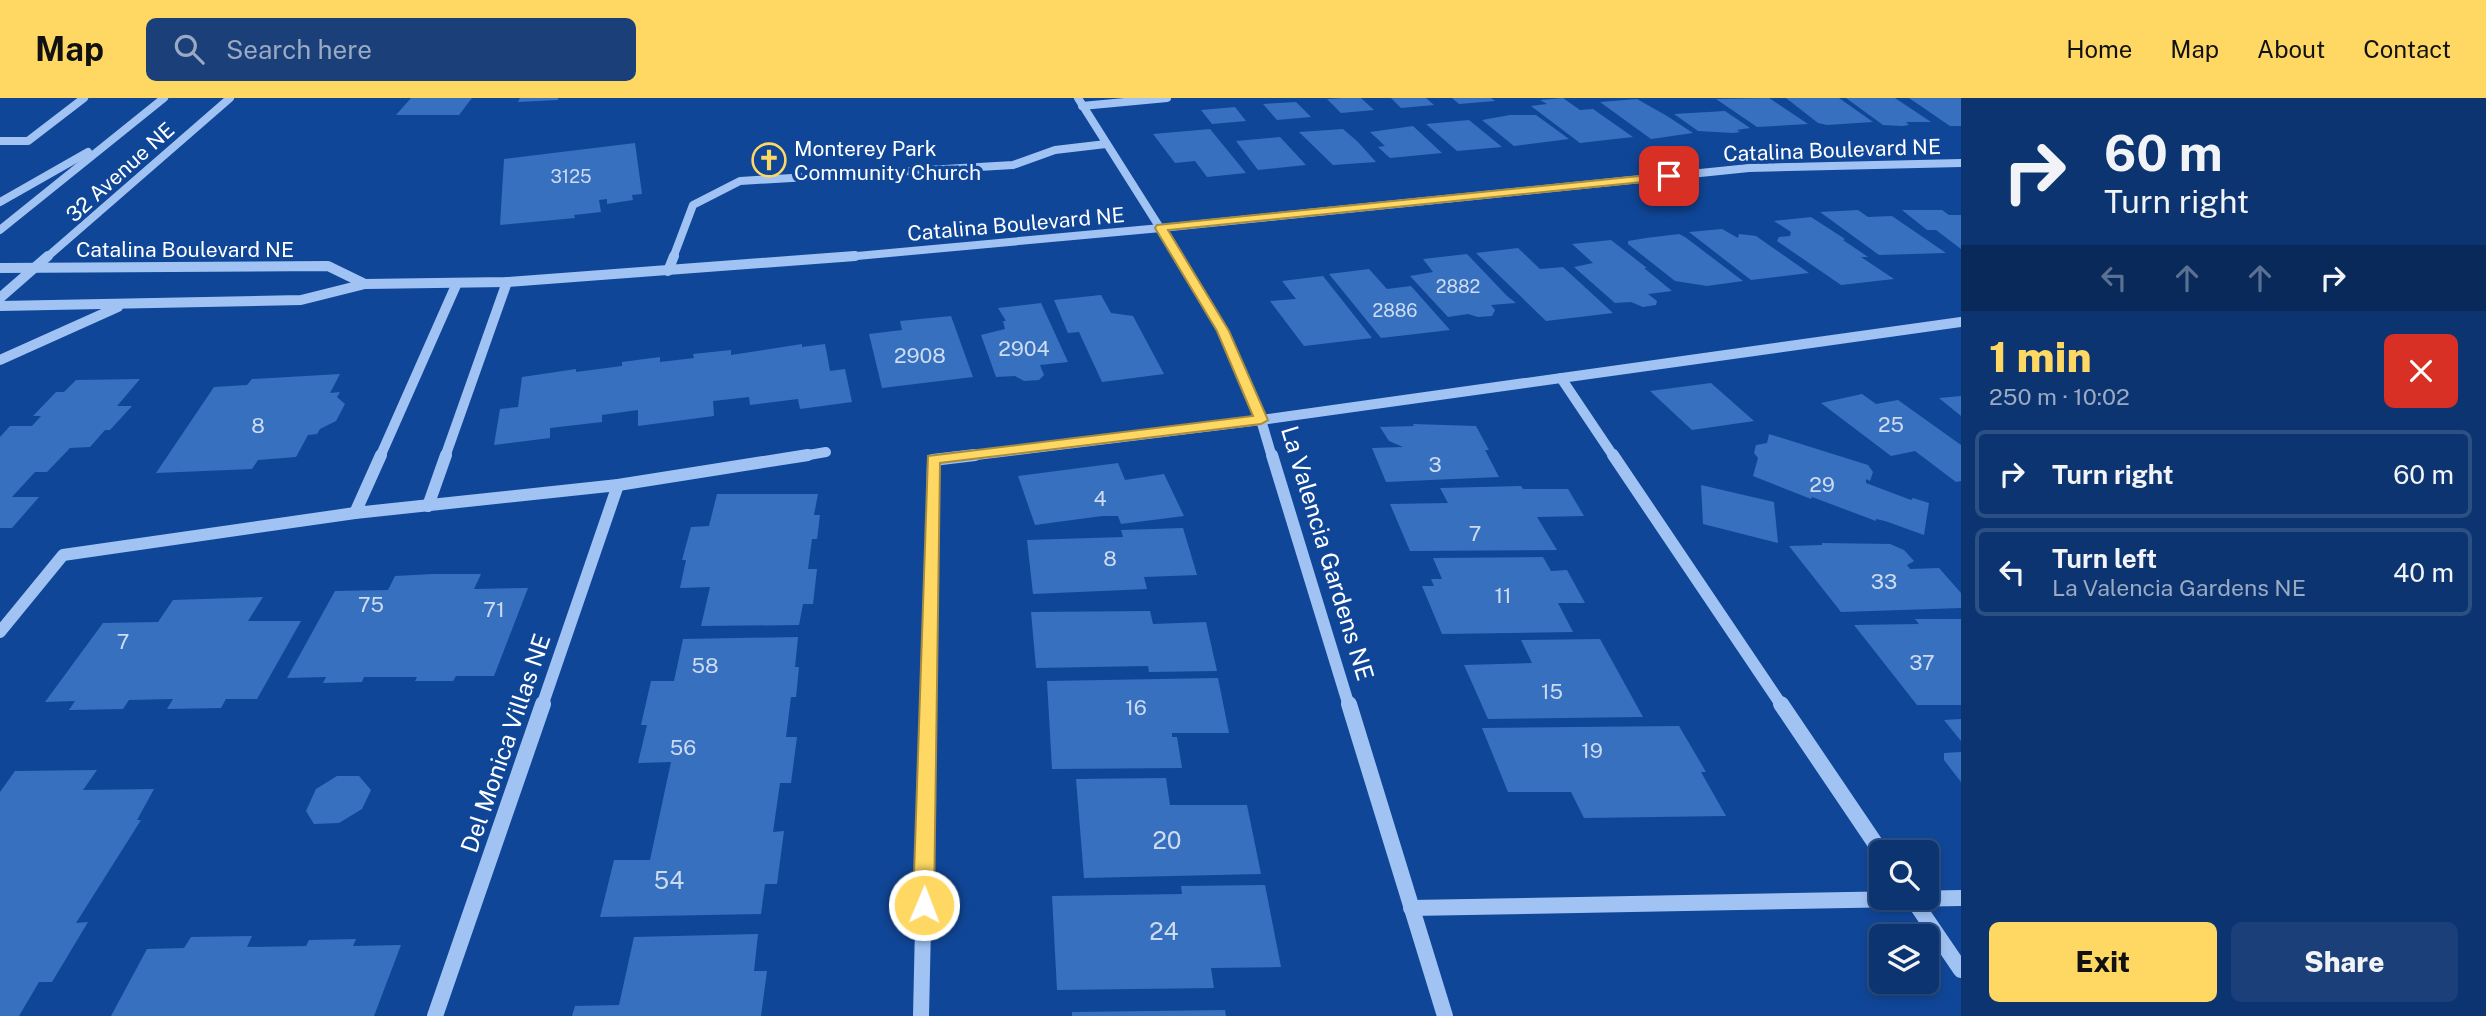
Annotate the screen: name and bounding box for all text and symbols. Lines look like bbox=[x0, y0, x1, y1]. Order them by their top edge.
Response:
search box bbox=[146, 18, 636, 81]
text: Map bbox=[35, 30, 104, 68]
icon: search bbox=[170, 30, 208, 68]
text: Search here bbox=[226, 34, 372, 65]
text: Home bbox=[2066, 35, 2132, 63]
text: Map bbox=[2170, 35, 2219, 63]
text: About bbox=[2257, 35, 2325, 63]
text: Contact bbox=[2363, 35, 2451, 63]
street label: 32 Avenue NE bbox=[61, 117, 179, 227]
text: 60 m bbox=[2104, 124, 2223, 182]
icon: right bbox=[1989, 126, 2080, 217]
street label: Catalina Boulevard NE bbox=[1723, 134, 1941, 166]
place label: Monterey Park Community Church bbox=[794, 136, 981, 185]
church icon: Monterey Park Community Church bbox=[750, 141, 788, 179]
pin bbox=[1639, 146, 1699, 206]
icon: arrive bbox=[1650, 157, 1688, 195]
house number: 3125 bbox=[551, 166, 591, 187]
text: Turn right bbox=[2104, 183, 2249, 220]
street label: Catalina Boulevard NE bbox=[906, 202, 1126, 246]
street label: Catalina Boulevard NE bbox=[76, 237, 294, 262]
icon: left bbox=[2095, 259, 2133, 297]
icon: ahead bbox=[2168, 259, 2206, 297]
icon: ahead bbox=[2241, 259, 2279, 297]
icon: right bbox=[2314, 259, 2352, 297]
house number: 2882 bbox=[1436, 276, 1480, 297]
house number: 2886 bbox=[1372, 300, 1418, 321]
text: 1 min bbox=[1989, 332, 2092, 381]
button: close bbox=[2384, 334, 2458, 408]
house number: 2904 bbox=[998, 336, 1050, 361]
house number: 2908 bbox=[894, 343, 946, 368]
text: 250 m · 10:02 bbox=[1989, 383, 2130, 410]
house number: 25 bbox=[1878, 412, 1904, 437]
house number: 8 bbox=[251, 413, 265, 438]
street label: La Valencia Gardens NE bbox=[1276, 422, 1380, 684]
house number: 3 bbox=[1428, 452, 1442, 477]
icon: right bbox=[1993, 455, 2031, 493]
text: Turn right bbox=[2052, 459, 2174, 490]
text: 60 m bbox=[2393, 459, 2454, 490]
house number: 29 bbox=[1809, 472, 1835, 497]
house number: 4 bbox=[1093, 486, 1107, 511]
house number: 7 bbox=[1469, 521, 1481, 546]
text: Turn left bbox=[2052, 543, 2157, 574]
house number: 8 bbox=[1103, 546, 1117, 571]
icon: left bbox=[1993, 553, 2031, 591]
text: 40 m bbox=[2393, 557, 2454, 588]
house number: 33 bbox=[1871, 569, 1897, 594]
text: La Valencia Gardens NE bbox=[2052, 574, 2306, 601]
house number: 11 bbox=[1494, 583, 1512, 608]
house number: 75 bbox=[358, 592, 384, 617]
house number: 71 bbox=[483, 597, 505, 622]
house number: 7 bbox=[117, 629, 129, 654]
street label: Del Monica Villas NE bbox=[454, 630, 556, 856]
house number: 37 bbox=[1909, 650, 1935, 675]
house number: 58 bbox=[691, 653, 719, 678]
house number: 15 bbox=[1541, 679, 1563, 704]
house number: 16 bbox=[1125, 695, 1147, 720]
house number: 56 bbox=[670, 735, 696, 760]
house number: 19 bbox=[1581, 738, 1603, 763]
house number: 20 bbox=[1153, 826, 1182, 854]
map controls bbox=[1869, 840, 1939, 994]
button: search bbox=[1869, 840, 1939, 910]
house number: 54 bbox=[654, 866, 684, 894]
position arrow bbox=[887, 868, 961, 942]
house number: 24 bbox=[1149, 917, 1179, 945]
button: Exit bbox=[1989, 922, 2217, 1002]
button: Share bbox=[2231, 922, 2458, 1002]
button: layers bbox=[1869, 924, 1939, 994]

